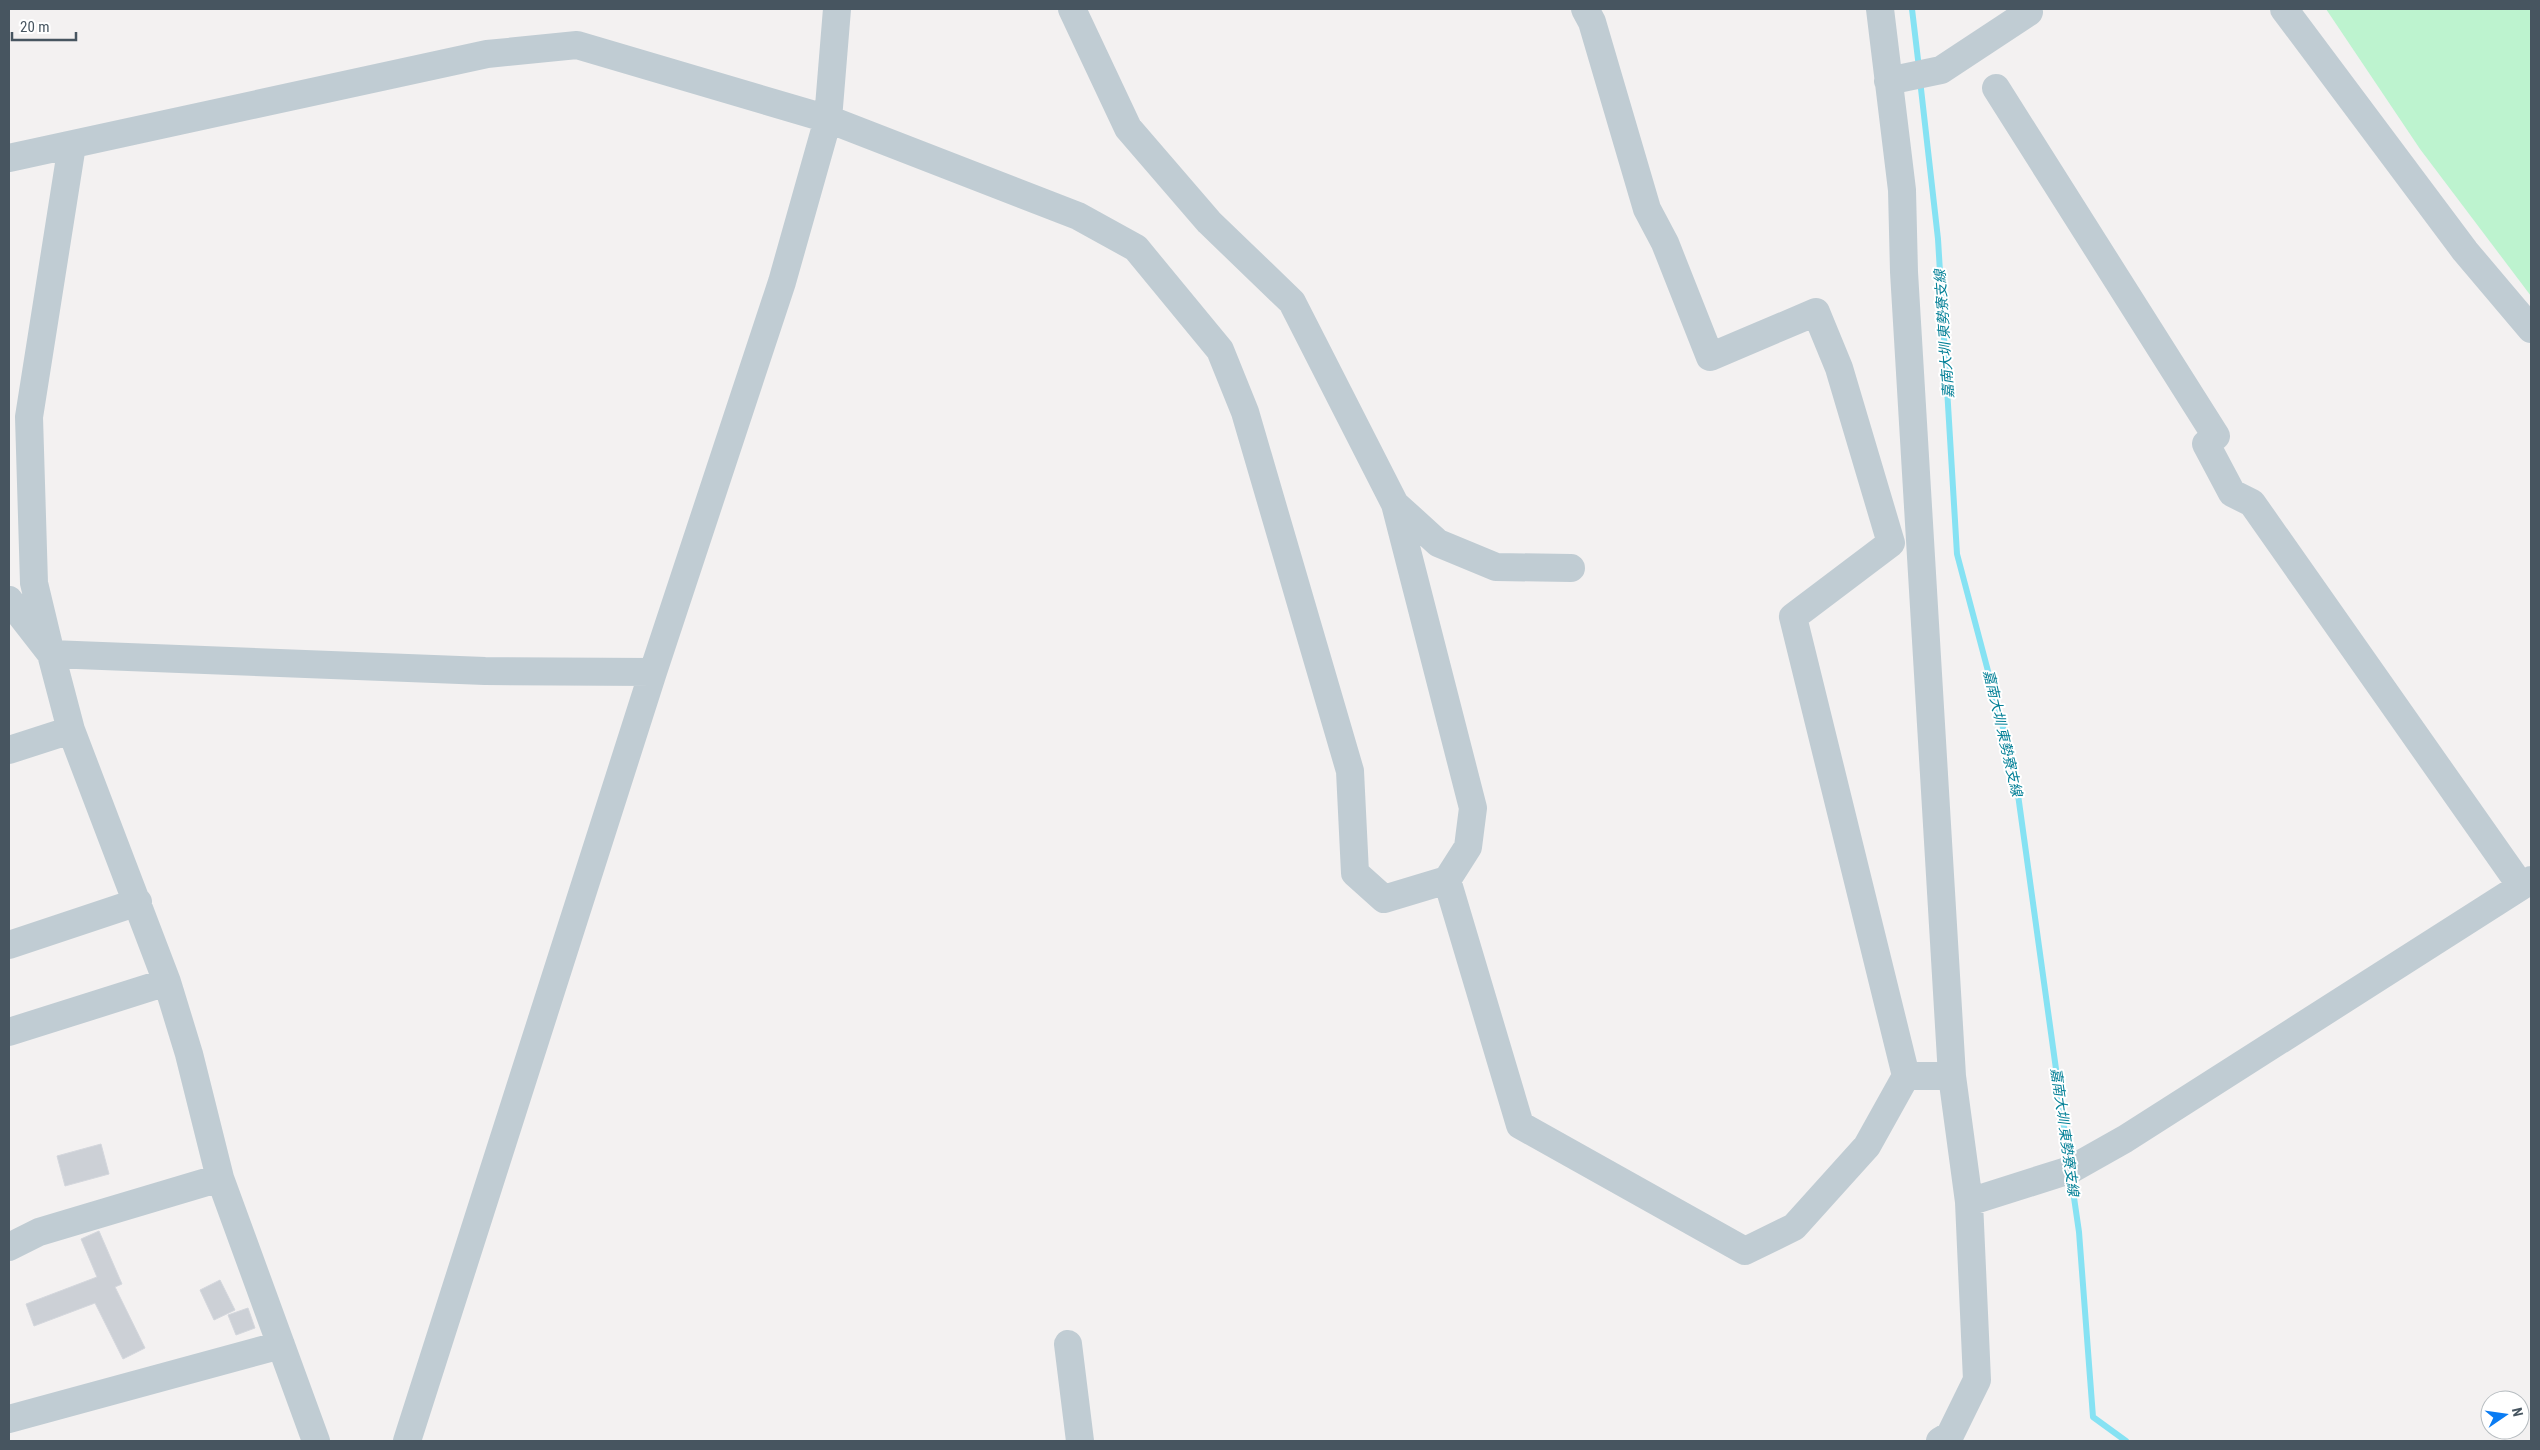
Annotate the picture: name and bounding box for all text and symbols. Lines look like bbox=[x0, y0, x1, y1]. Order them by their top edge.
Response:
scale bar bbox=[12, 10, 76, 42]
text: 20 m bbox=[20, 18, 50, 36]
water label: 嘉南大圳 東勢寮支線 bbox=[1931, 267, 1956, 399]
water label: 嘉南大圳 東勢寮支線 bbox=[1981, 668, 2026, 800]
water label: 嘉南大圳 東勢寮支線 bbox=[2048, 1067, 2082, 1199]
north arrow bbox=[2480, 1390, 2530, 1440]
text: N bbox=[2509, 1406, 2526, 1418]

